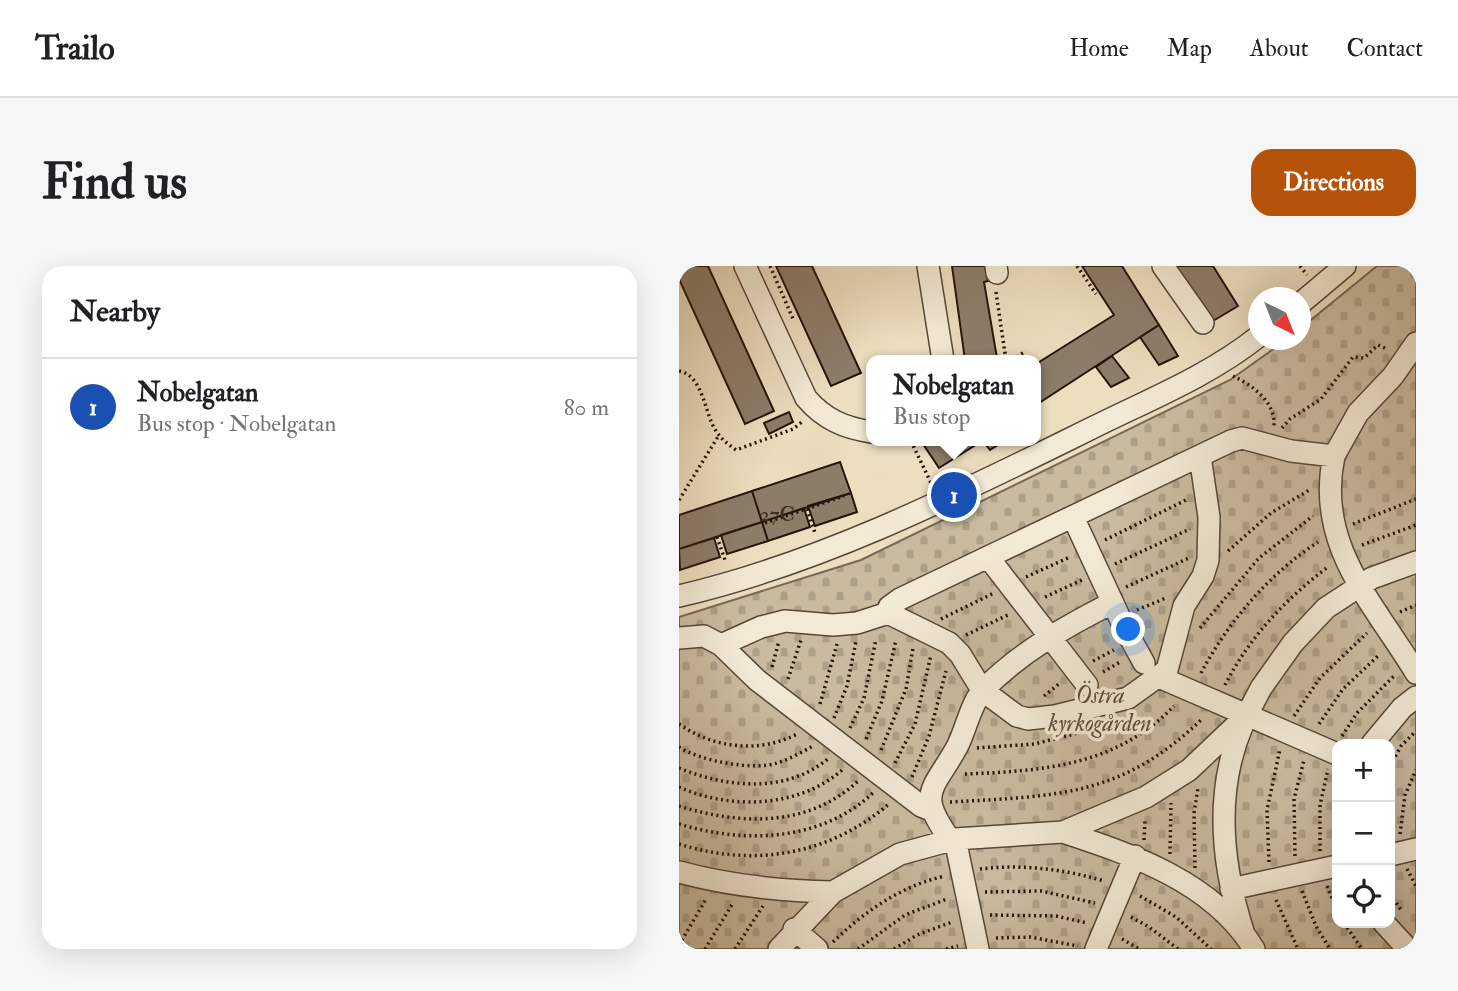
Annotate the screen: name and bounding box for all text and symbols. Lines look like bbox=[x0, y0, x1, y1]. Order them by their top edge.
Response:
text: Trailo bbox=[35, 28, 115, 69]
text: Home bbox=[1069, 33, 1129, 64]
text: Map bbox=[1167, 33, 1212, 64]
text: About bbox=[1250, 33, 1309, 64]
text: Contact bbox=[1347, 33, 1423, 64]
button: Directions bbox=[1251, 149, 1416, 216]
text: Find us bbox=[42, 152, 187, 213]
north arrow bbox=[1248, 287, 1311, 350]
text: Nearby bbox=[70, 293, 160, 330]
popup bbox=[866, 355, 1041, 446]
text: Nobelgatan bbox=[893, 370, 1014, 402]
text: Nobelgatan bbox=[137, 377, 259, 409]
text: 1 bbox=[89, 393, 97, 422]
text: 80 m bbox=[564, 393, 609, 422]
text: Bus stop bbox=[893, 402, 970, 431]
text: Bus stop · Nobelgatan bbox=[137, 409, 336, 438]
pin: 1 bbox=[931, 469, 977, 521]
house number: 27C bbox=[759, 501, 795, 528]
your location bbox=[1111, 612, 1145, 646]
park label: Östra kyrkogården bbox=[1047, 680, 1152, 739]
map controls bbox=[1332, 739, 1395, 928]
button: + bbox=[1332, 739, 1395, 802]
button: − bbox=[1332, 802, 1395, 865]
button: locate bbox=[1332, 865, 1395, 928]

